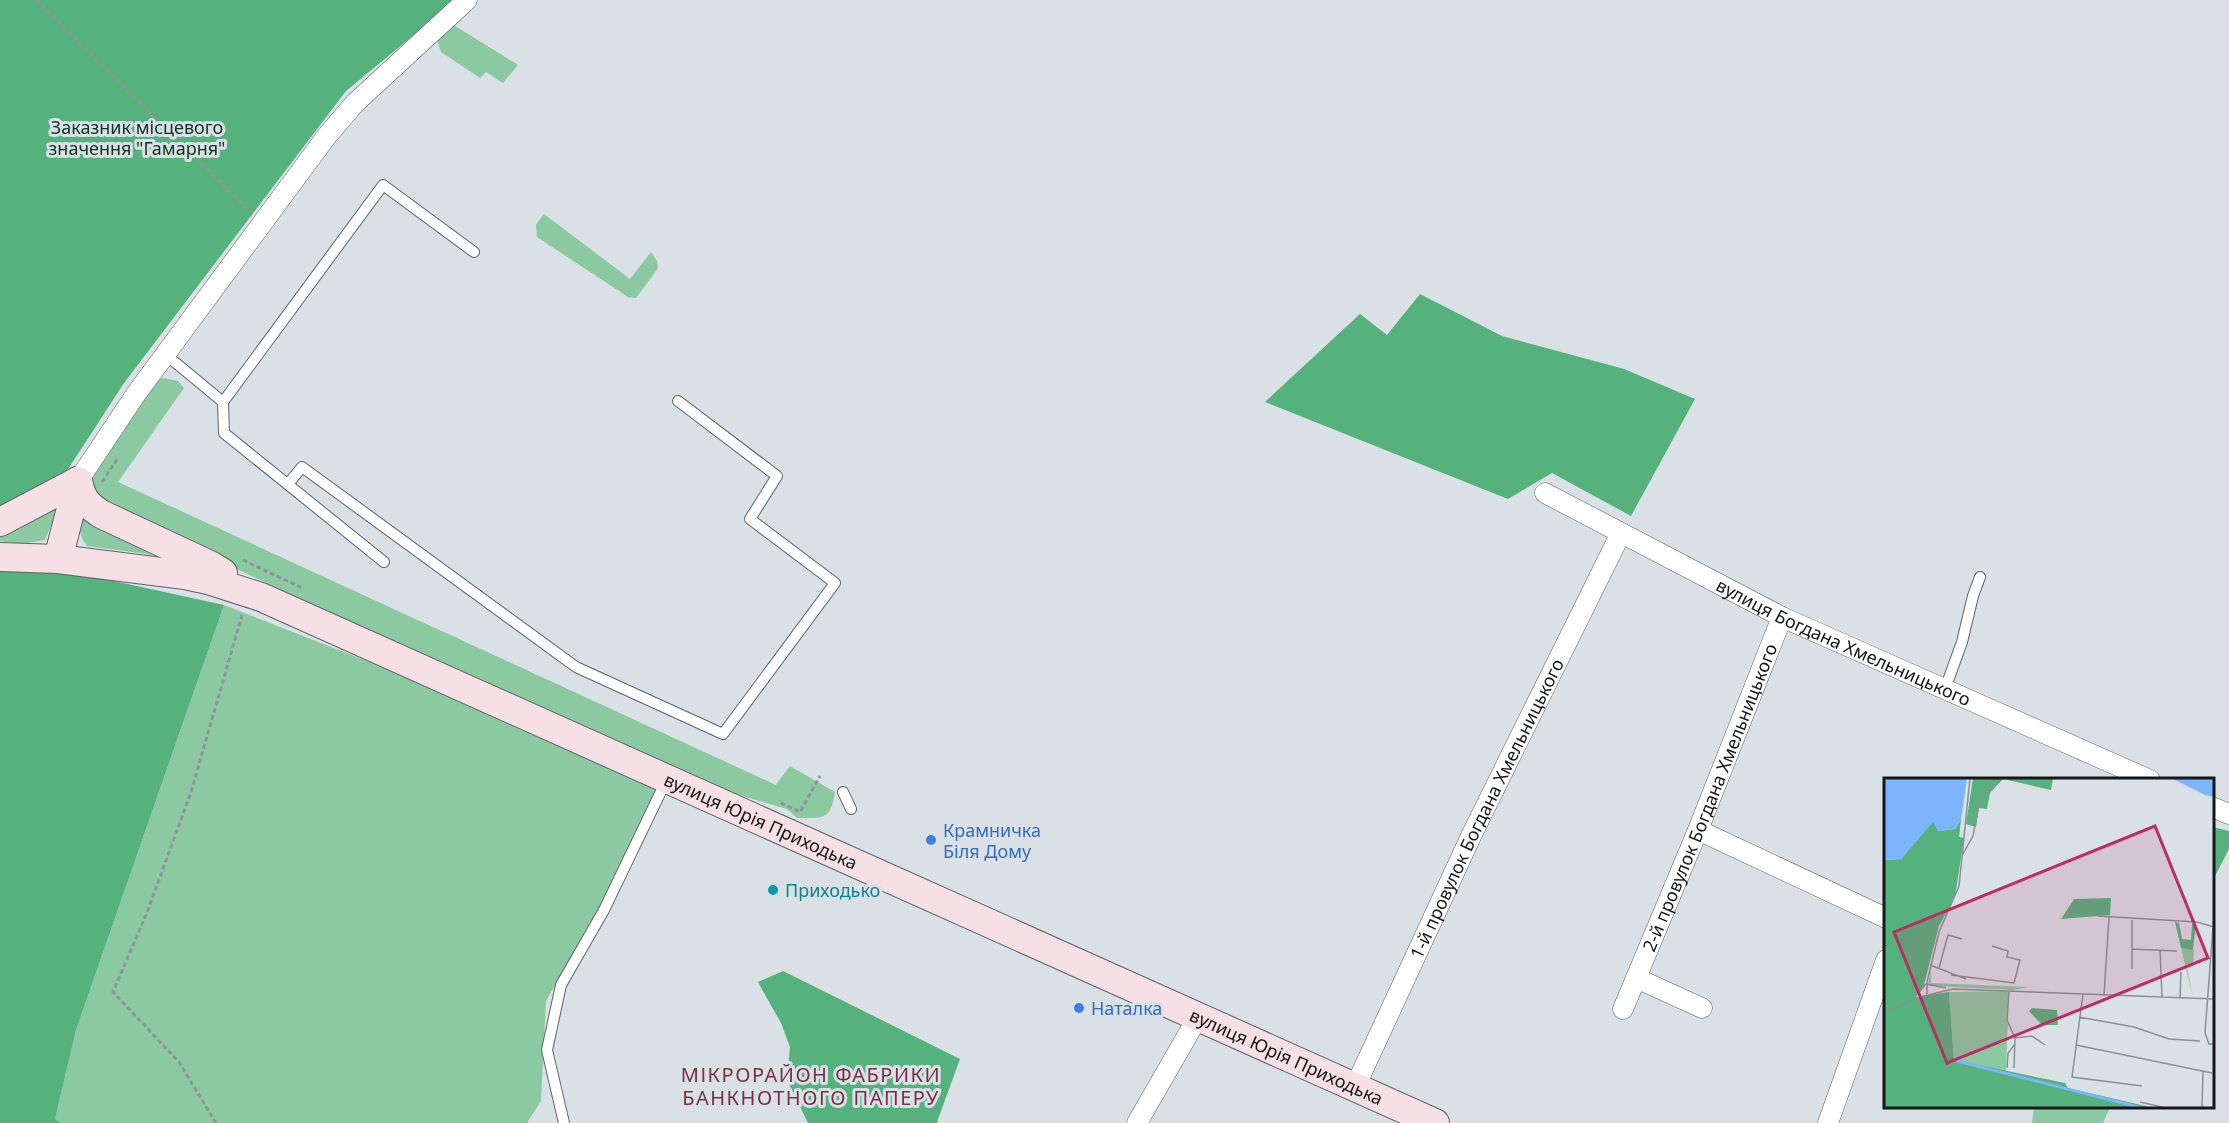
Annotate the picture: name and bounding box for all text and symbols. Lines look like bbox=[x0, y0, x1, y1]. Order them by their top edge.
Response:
park label: Заказник місцевого значення "Гамарня" bbox=[49, 115, 225, 160]
street label: вулиця Богдана Хмельницького bbox=[1712, 573, 1975, 711]
street label: 2-й провулок Богдана Хмельницького bbox=[1636, 640, 1782, 955]
street label: 1-й провулок Богдана Хмельницького bbox=[1404, 655, 1569, 962]
street label: вулиця Юрія Приходька bbox=[660, 767, 861, 875]
inset map bbox=[1884, 778, 2214, 1108]
place label: Крамничка Біля Дому bbox=[943, 818, 1041, 863]
marker: Крамничка Біля Дому bbox=[924, 833, 938, 847]
place label: Приходько bbox=[785, 878, 880, 902]
marker: Приходько bbox=[766, 883, 780, 897]
place label: Наталка bbox=[1091, 996, 1162, 1020]
marker: Наталка bbox=[1072, 1001, 1086, 1015]
street label: вулиця Юрія Приходька bbox=[1186, 1003, 1387, 1110]
district label: МІКРОРАЙОН ФАБРИКИ БАНКНОТНОГО ПАПЕРУ bbox=[681, 1061, 941, 1111]

